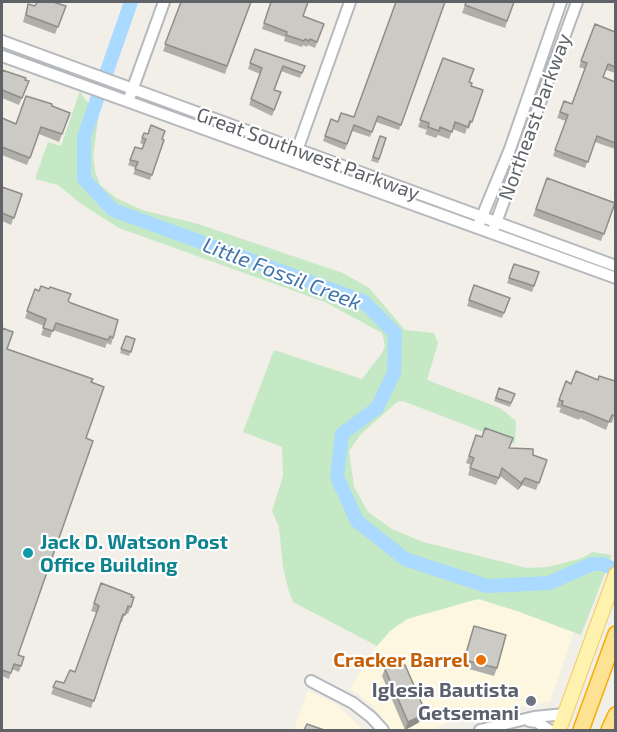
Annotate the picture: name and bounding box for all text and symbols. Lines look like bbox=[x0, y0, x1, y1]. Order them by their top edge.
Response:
street label: Northeast Parkway bbox=[494, 30, 576, 204]
street label: Great Southwest Parkway bbox=[193, 102, 423, 206]
water label: Little Fossil Creek bbox=[199, 232, 365, 316]
place label: Jack D. Watson Post Office Building bbox=[40, 530, 228, 577]
marker: Jack D. Watson Post Office Building bbox=[21, 546, 35, 560]
place label: Cracker Barrel bbox=[333, 648, 469, 672]
marker: Cracker Barrel bbox=[474, 653, 488, 667]
place label: Iglesia Bautista Getsemani bbox=[372, 678, 519, 725]
marker: Iglesia Bautista Getsemani bbox=[524, 694, 538, 708]

